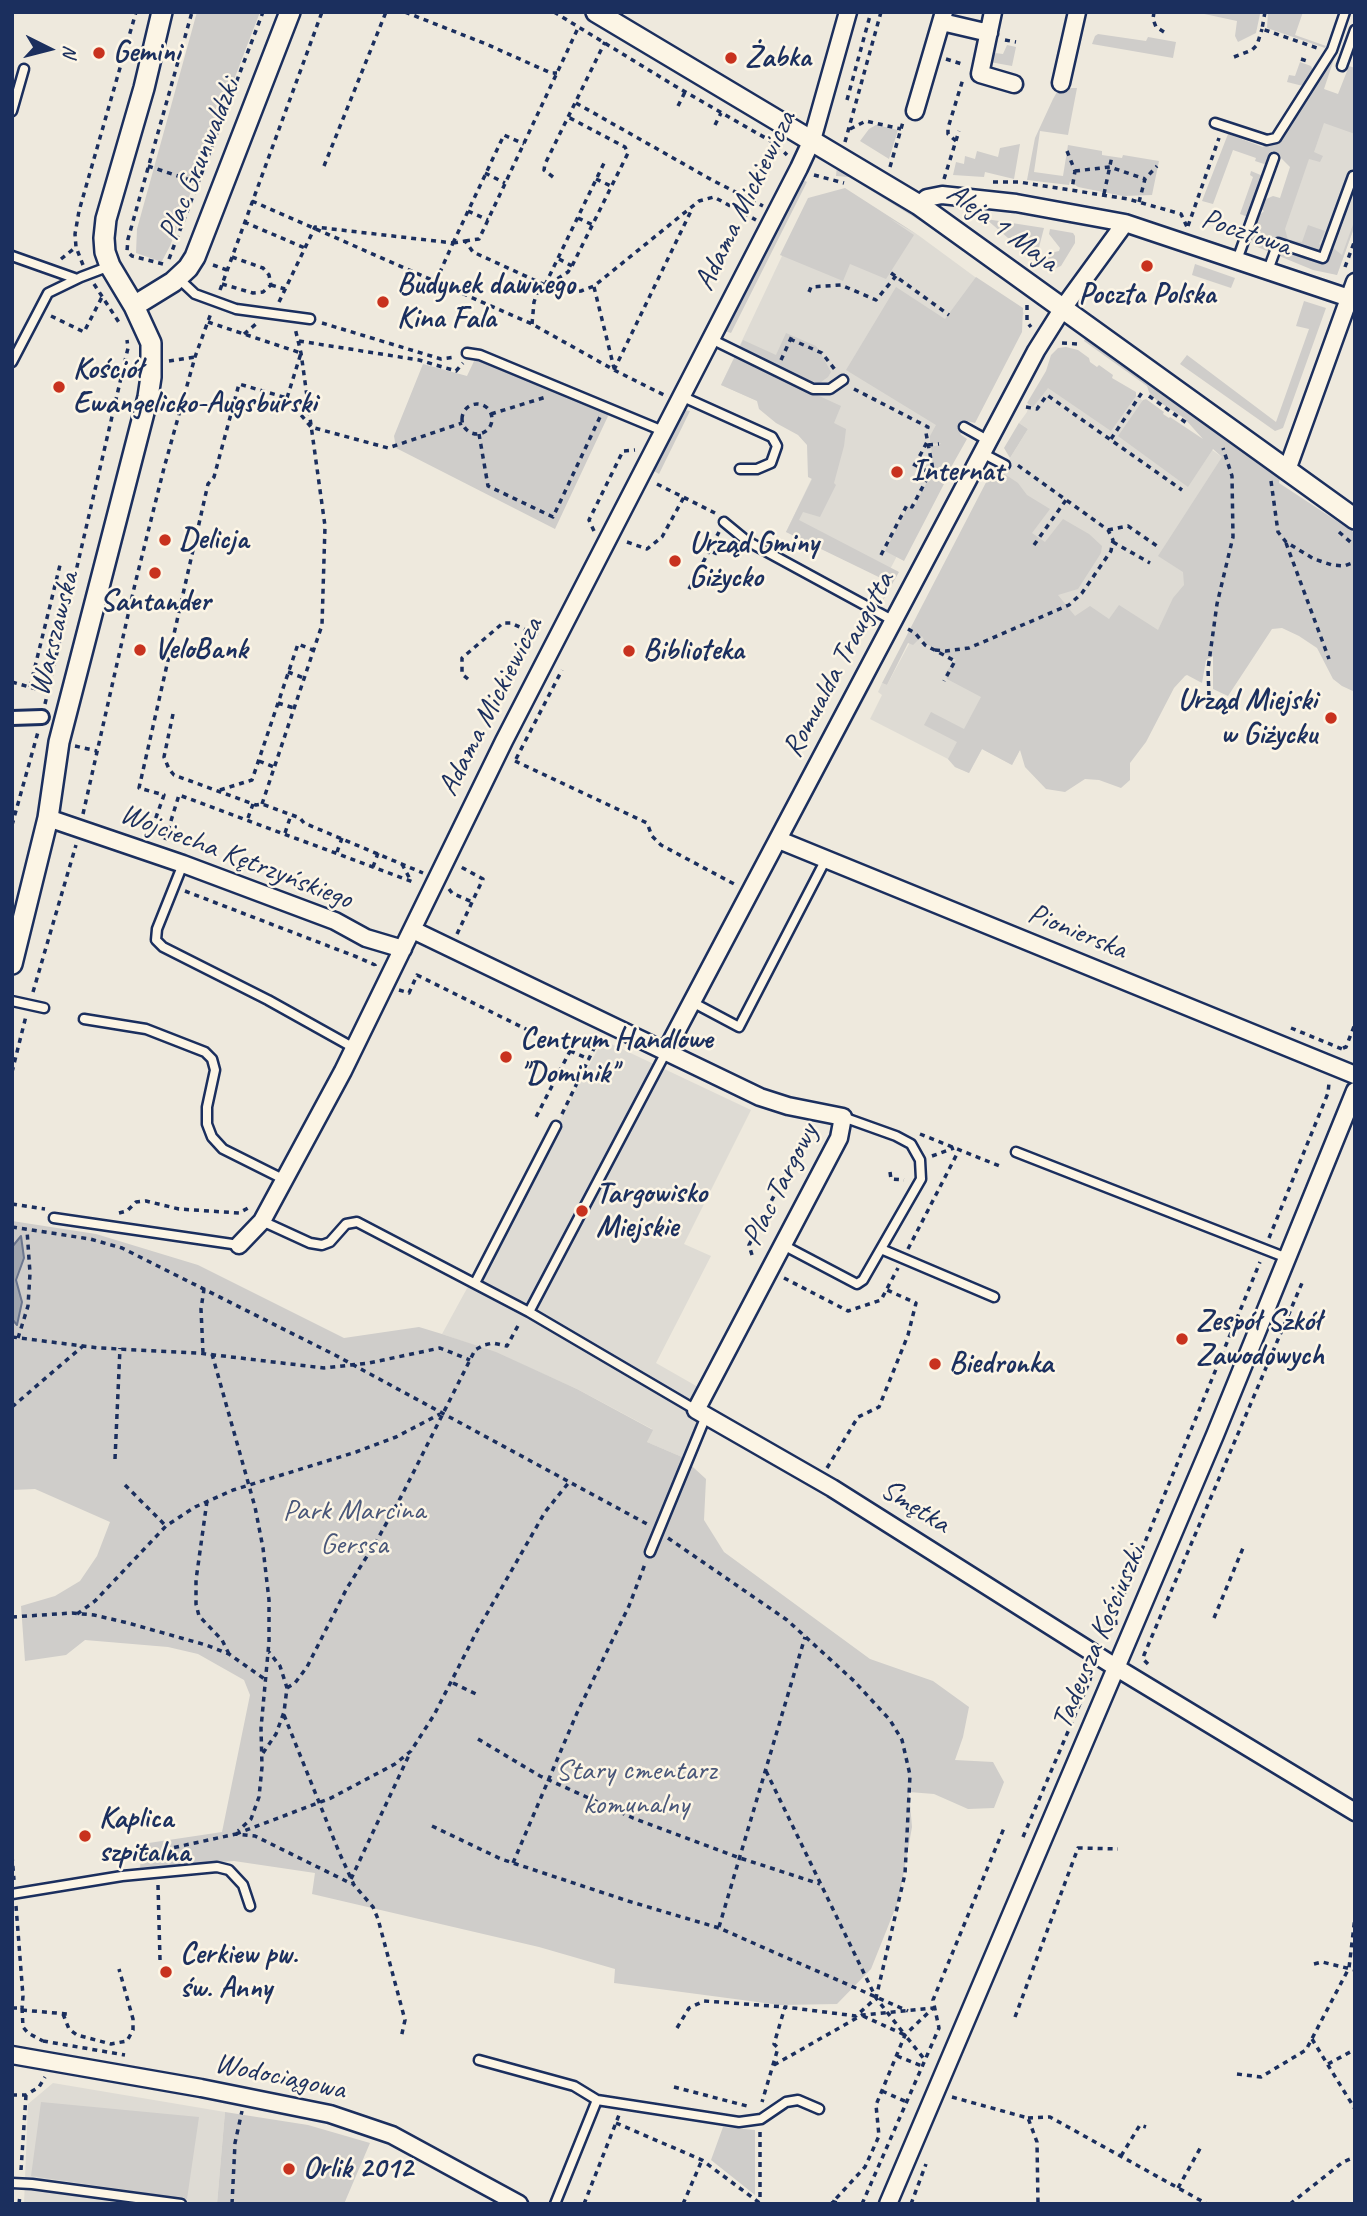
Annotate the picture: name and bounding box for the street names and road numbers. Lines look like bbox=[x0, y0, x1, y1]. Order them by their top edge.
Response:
street label: Plac Grunwaldzki bbox=[151, 74, 249, 246]
street label: Adama Mickiewicza bbox=[687, 105, 805, 297]
street label: Aleja 1 Maja bbox=[939, 176, 1065, 280]
street label: Pocztowa bbox=[1197, 201, 1295, 265]
street label: Romualda Traugutta bbox=[775, 566, 903, 764]
street label: Warszawska bbox=[22, 568, 88, 700]
street label: Adama Mickiewicza bbox=[431, 612, 551, 802]
street label: Wojciecha Kętrzyńskiego bbox=[115, 796, 357, 918]
street label: Pionierska bbox=[1022, 896, 1132, 968]
street label: Plac Targowy bbox=[735, 1118, 827, 1252]
street label: Smętka bbox=[874, 1472, 956, 1542]
street label: Tadeusza Kościuszki bbox=[1044, 1541, 1154, 1735]
street label: Wodociągowa bbox=[211, 2046, 349, 2108]

